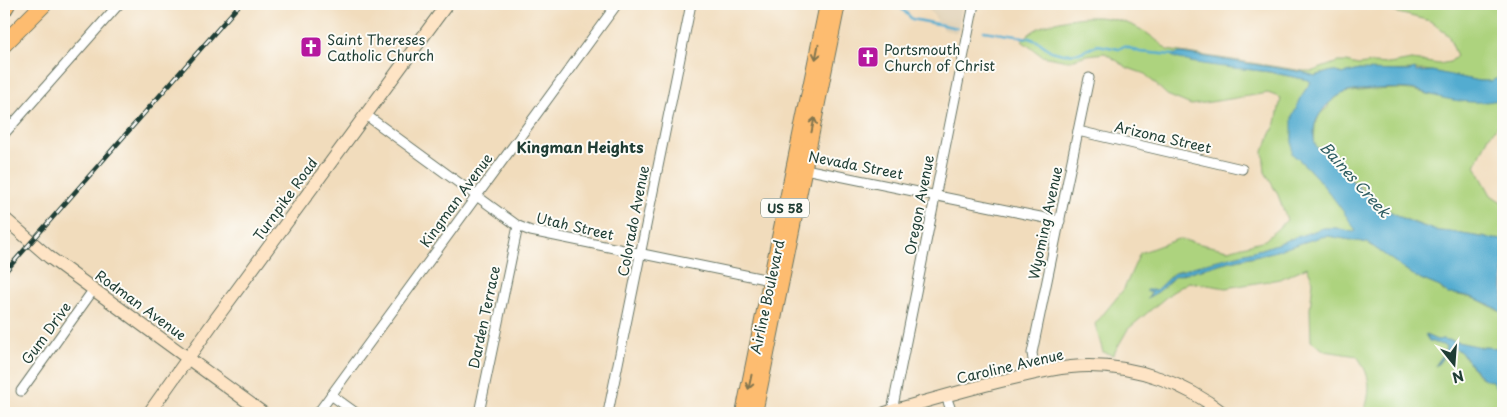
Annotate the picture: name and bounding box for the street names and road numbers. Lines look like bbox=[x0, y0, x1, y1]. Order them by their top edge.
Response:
street label: Arizona Street bbox=[1113, 116, 1214, 158]
street label: Nevada Street bbox=[807, 146, 905, 185]
street label: Kingman Avenue bbox=[415, 148, 498, 251]
street label: Turnpike Road bbox=[248, 153, 322, 245]
street label: Oregon Avenue bbox=[899, 153, 939, 257]
street label: Colorado Avenue bbox=[612, 163, 654, 278]
street label: Wyoming Avenue bbox=[1023, 164, 1067, 282]
road number: US 58 bbox=[761, 198, 809, 218]
street label: Utah Street bbox=[534, 207, 616, 245]
street label: Airline Boulevard bbox=[745, 237, 789, 356]
street label: Darden Terrace bbox=[463, 264, 505, 370]
street label: Rodman Avenue bbox=[91, 265, 191, 345]
street label: Gum Drive bbox=[16, 297, 76, 369]
street label: Caroline Avenue bbox=[954, 343, 1066, 389]

